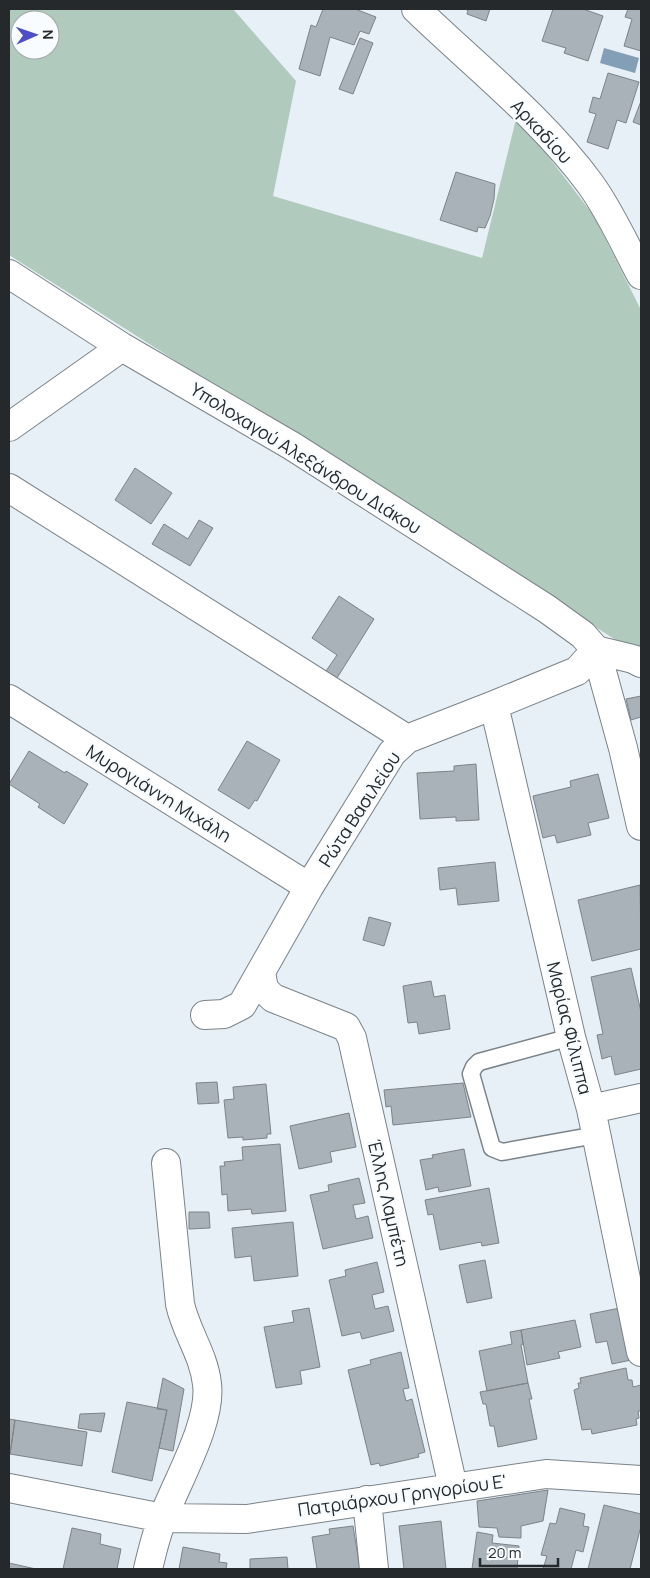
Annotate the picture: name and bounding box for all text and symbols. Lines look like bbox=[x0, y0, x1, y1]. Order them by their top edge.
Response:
north arrow bbox=[10, 10, 60, 60]
text: N bbox=[39, 29, 58, 40]
street label: Αρκαδίου bbox=[506, 94, 578, 168]
street label: Υπολοχαγού Αλεξάνδρου Διάκου bbox=[186, 377, 426, 539]
street label: Μυρογιάννη Μιχάλη bbox=[82, 739, 236, 847]
street label: Ρώτα Βασιλείου bbox=[313, 747, 405, 871]
street label: Μαρίας Φίλιππα bbox=[542, 959, 598, 1097]
street label: Έλλης Λαμπέτη bbox=[363, 1137, 415, 1269]
street label: Πατριάρχου Γρηγορίου Ε' bbox=[296, 1468, 508, 1522]
scale bar bbox=[480, 1536, 558, 1568]
text: 20 m bbox=[488, 1542, 521, 1563]

